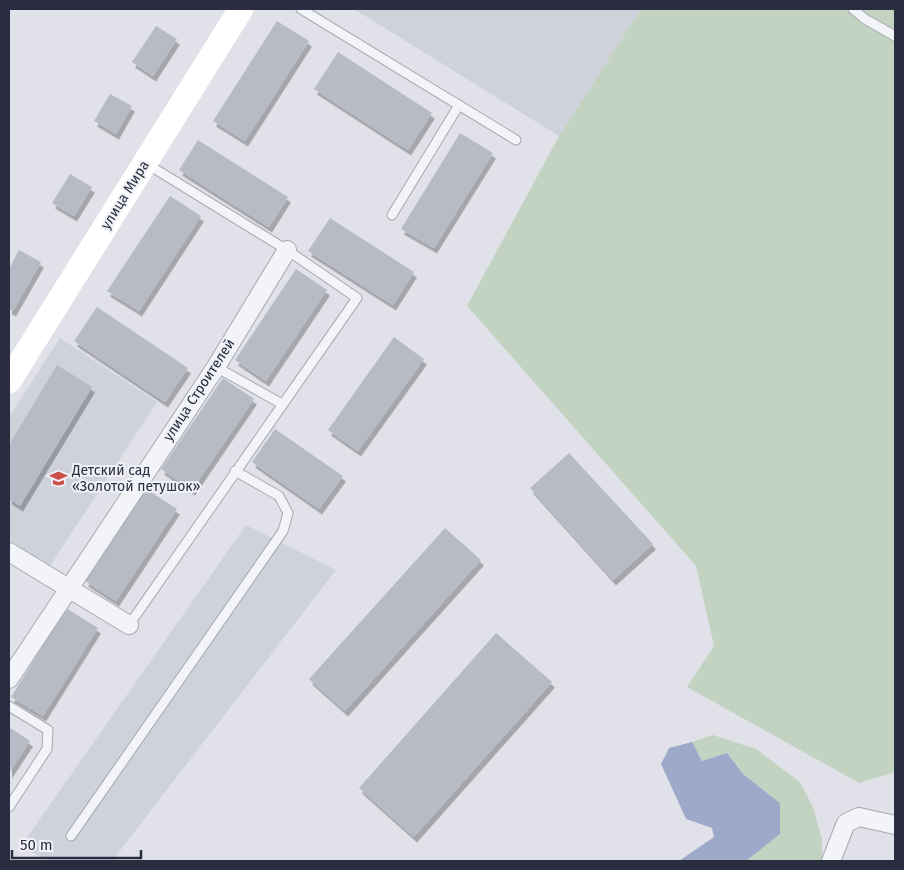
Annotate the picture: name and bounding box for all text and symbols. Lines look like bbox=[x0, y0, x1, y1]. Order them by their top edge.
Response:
street label: улица Мира bbox=[97, 158, 153, 232]
street label: улица Строителей bbox=[160, 336, 238, 444]
place label: Детский сад «Золотой петушок» bbox=[71, 462, 201, 495]
school or university icon: Детский сад «Золотой петушок» bbox=[48, 468, 68, 488]
scale bar bbox=[12, 828, 141, 860]
text: 50 m bbox=[20, 836, 53, 854]

